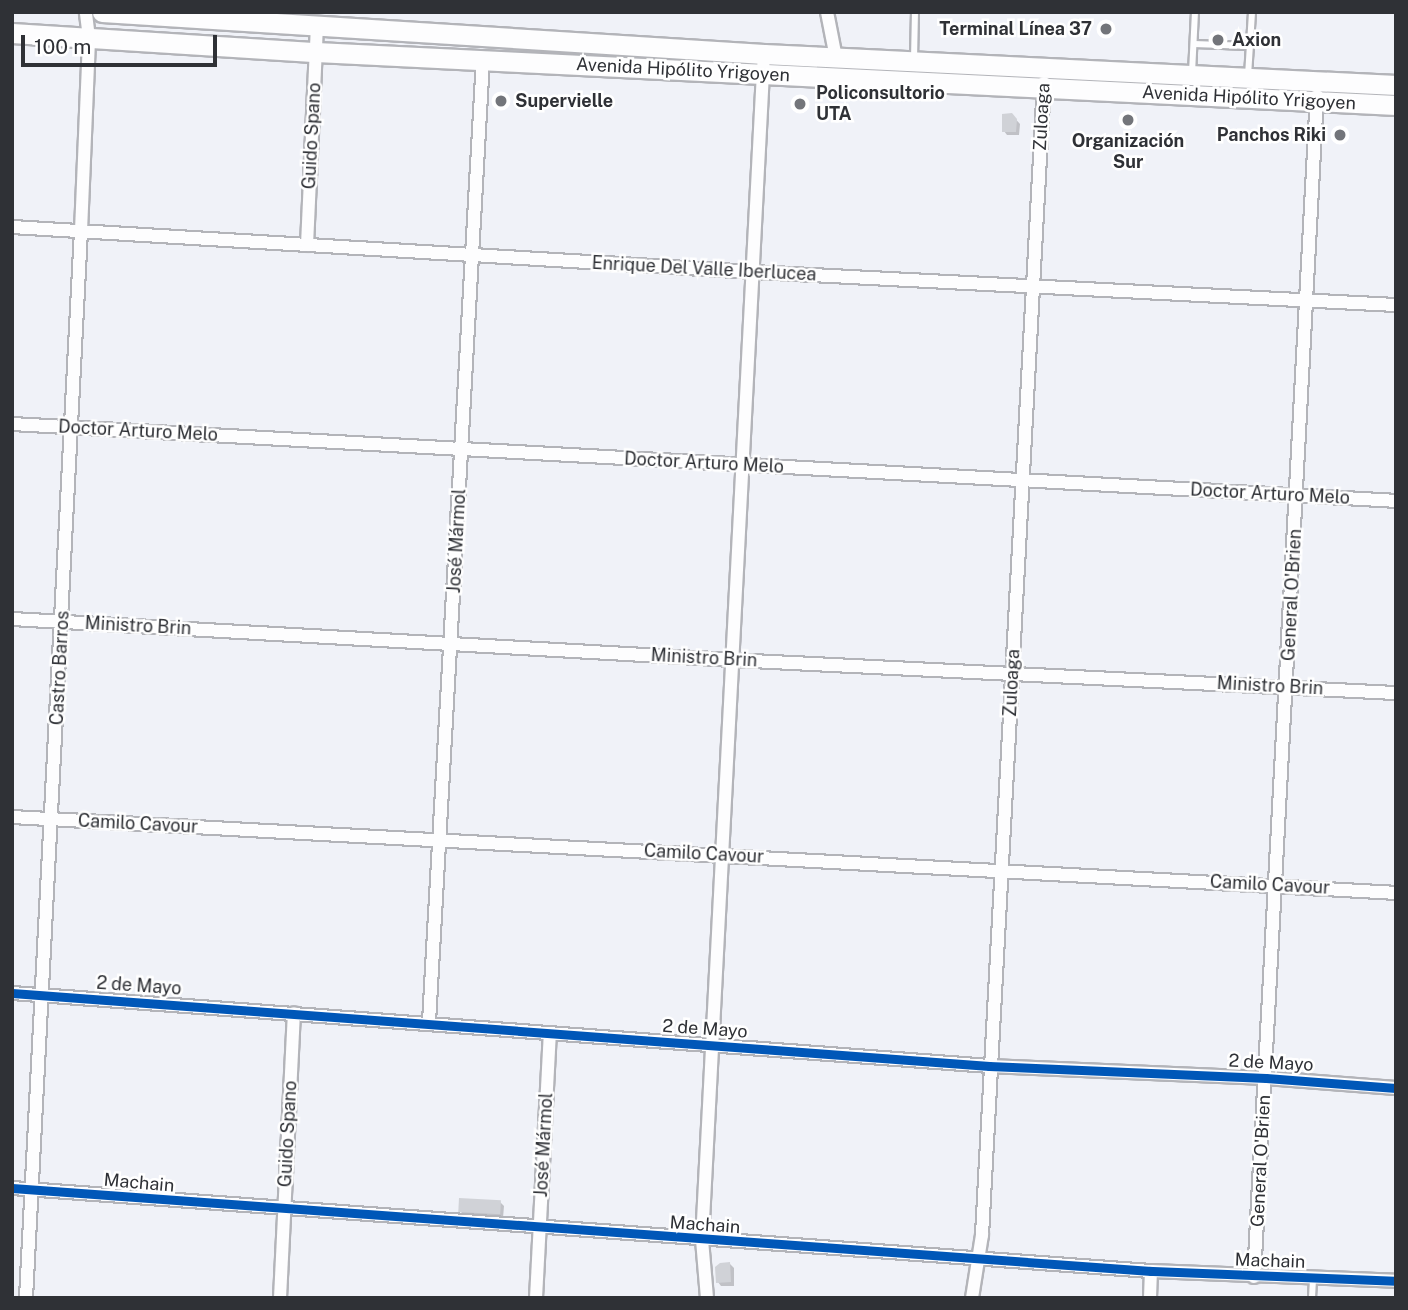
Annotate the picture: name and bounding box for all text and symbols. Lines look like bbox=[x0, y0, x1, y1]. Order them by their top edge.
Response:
place label: Terminal Línea 37 bbox=[939, 18, 1092, 40]
scale bar bbox=[24, 21, 220, 65]
marker: Terminal Línea 37 bbox=[1098, 21, 1114, 37]
place label: Axion bbox=[1232, 29, 1281, 51]
marker: Axion bbox=[1210, 32, 1226, 48]
text: 100 m bbox=[34, 34, 91, 59]
street label: Avenida Hipólito Yrigoyen bbox=[576, 54, 790, 86]
street label: Guido Spano bbox=[298, 82, 326, 190]
street label: Avenida Hipólito Yrigoyen bbox=[1142, 82, 1356, 114]
place label: Policonsultorio UTA bbox=[816, 83, 945, 126]
street label: Zuloaga bbox=[1029, 83, 1055, 151]
place label: Supervielle bbox=[515, 90, 613, 112]
marker: Supervielle bbox=[493, 93, 509, 109]
marker: Policonsultorio UTA bbox=[790, 94, 810, 114]
marker: Organización Sur bbox=[1120, 112, 1136, 128]
place label: Panchos Riki bbox=[1217, 124, 1326, 146]
marker: Panchos Riki bbox=[1332, 127, 1348, 143]
place label: Organización Sur bbox=[1072, 131, 1184, 174]
street label: Enrique Del Valle Iberlucea bbox=[591, 252, 817, 286]
street label: Doctor Arturo Melo bbox=[58, 416, 218, 446]
street label: Doctor Arturo Melo bbox=[624, 448, 784, 478]
street label: Doctor Arturo Melo bbox=[1190, 479, 1350, 509]
street label: José Mármol bbox=[443, 488, 471, 594]
street label: General O'Brien bbox=[1278, 528, 1306, 662]
street label: Castro Barros bbox=[46, 610, 74, 726]
street label: Ministro Brin bbox=[84, 612, 192, 640]
street label: Ministro Brin bbox=[650, 644, 758, 672]
street label: Zuloaga bbox=[999, 649, 1025, 717]
street label: Ministro Brin bbox=[1216, 672, 1324, 700]
street label: Camilo Cavour bbox=[77, 810, 199, 838]
street label: Camilo Cavour bbox=[643, 840, 765, 868]
street label: Camilo Cavour bbox=[1209, 871, 1331, 899]
street label: 2 de Mayo bbox=[96, 972, 182, 1000]
street label: 2 de Mayo bbox=[662, 1015, 748, 1043]
street label: 2 de Mayo bbox=[1228, 1050, 1314, 1076]
street label: Guido Spano bbox=[274, 1080, 302, 1188]
street label: José Mármol bbox=[530, 1092, 558, 1198]
street label: General O'Brien bbox=[1247, 1094, 1275, 1228]
street label: Machain bbox=[103, 1169, 175, 1197]
street label: Machain bbox=[669, 1212, 741, 1238]
street label: Machain bbox=[1234, 1249, 1306, 1273]

